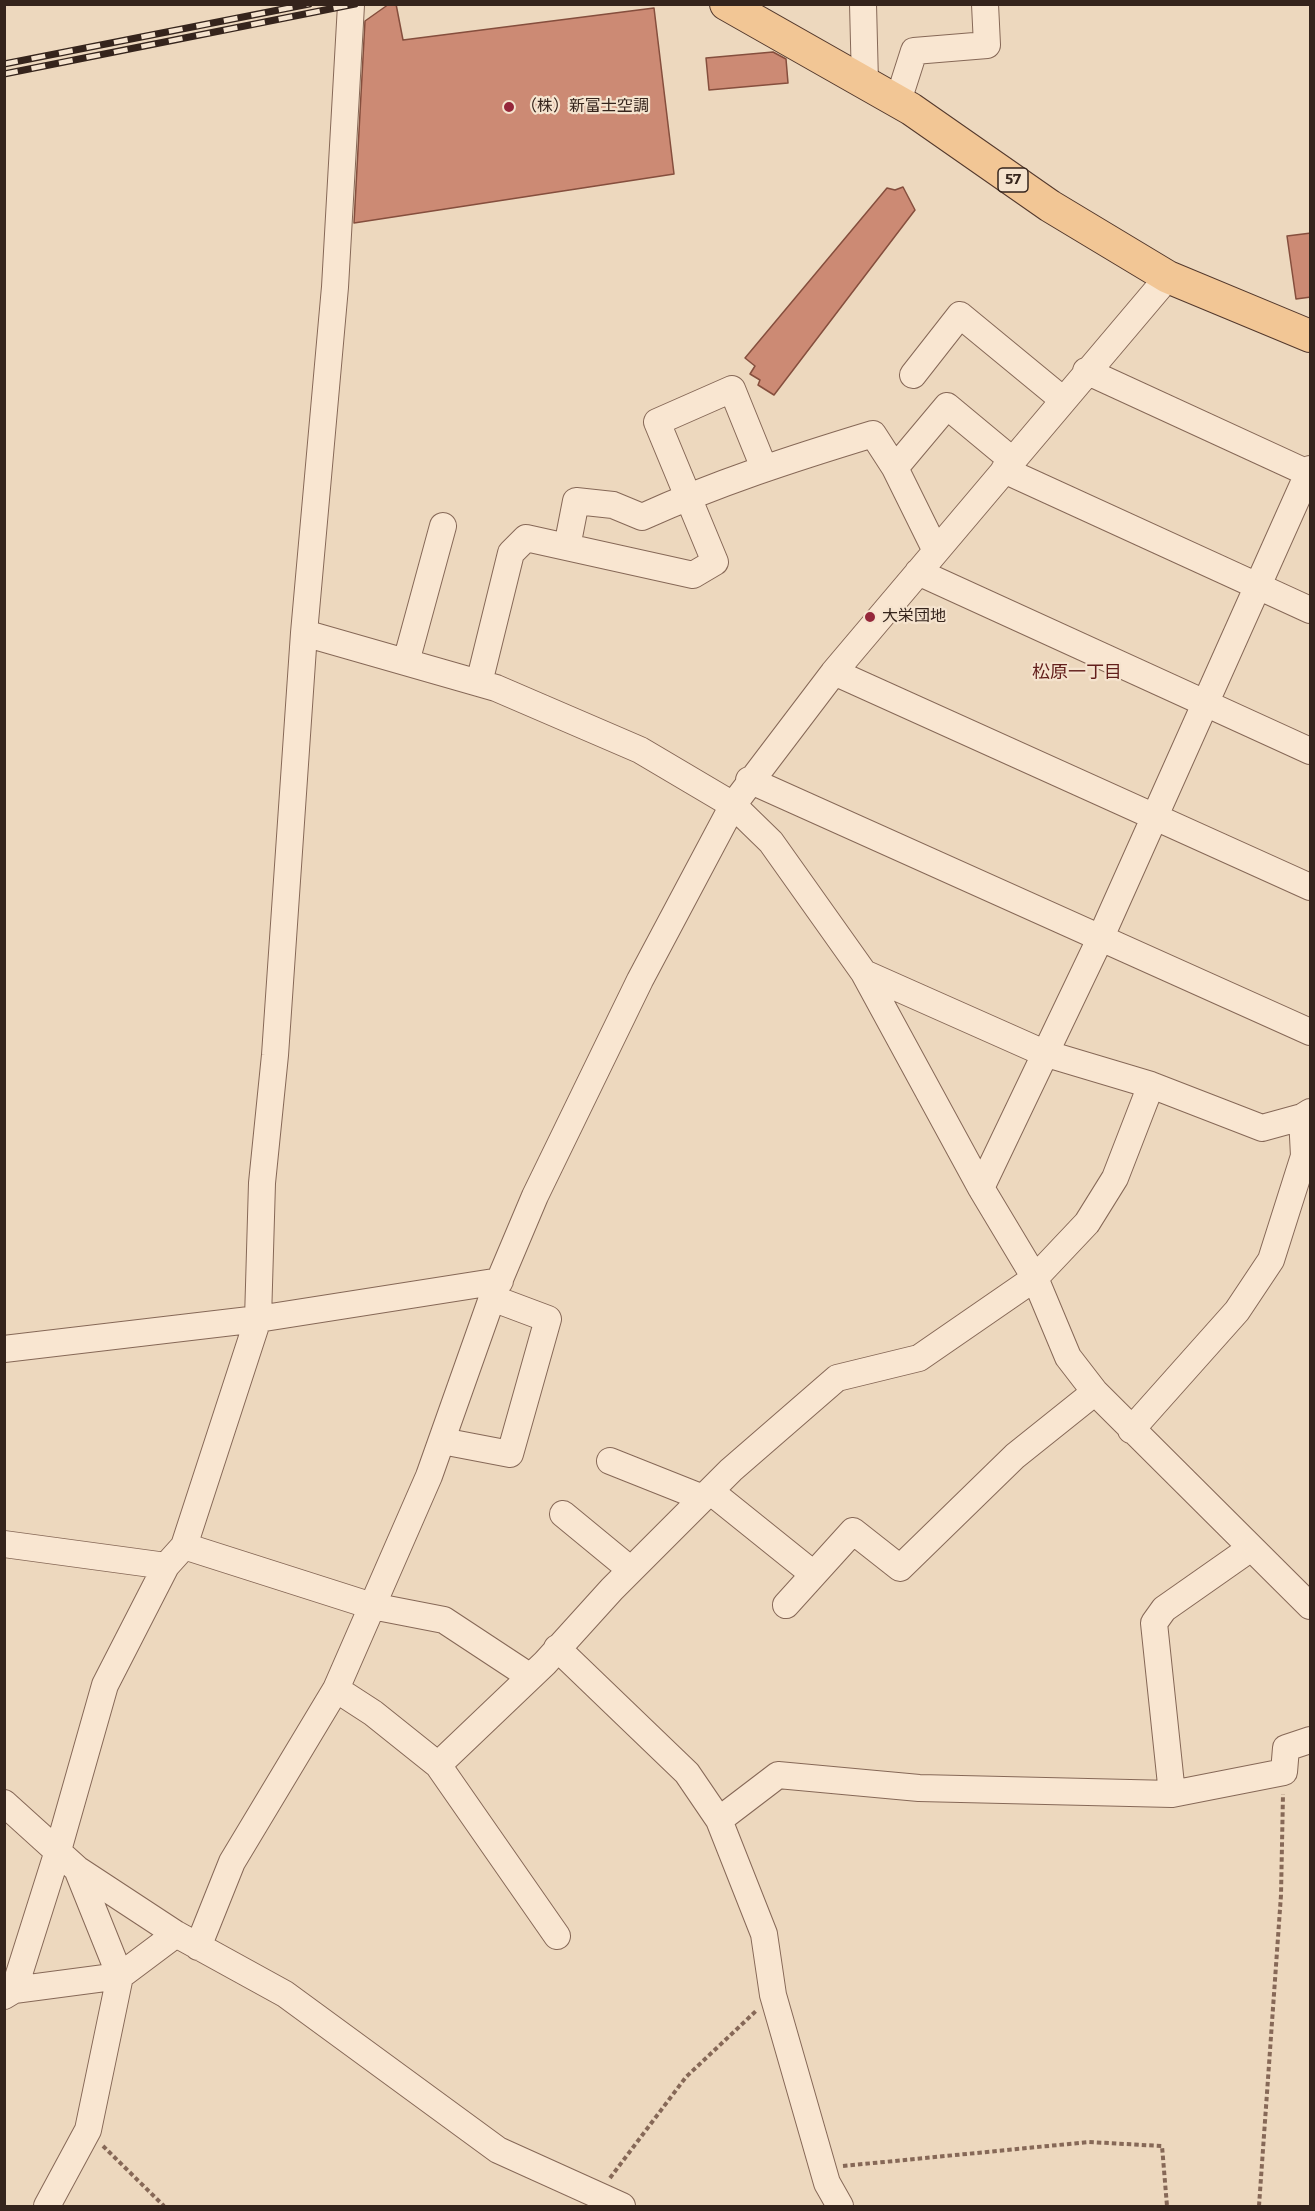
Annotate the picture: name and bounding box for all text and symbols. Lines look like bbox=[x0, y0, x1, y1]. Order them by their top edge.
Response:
place label: （株）新富士空調 bbox=[521, 97, 649, 117]
marker: （株）新富士空調 bbox=[502, 100, 516, 114]
road number: 57 bbox=[998, 168, 1028, 192]
place label: 大栄団地 bbox=[882, 607, 946, 627]
marker: 大栄団地 bbox=[863, 610, 877, 624]
district label: 松原一丁目 bbox=[1032, 662, 1122, 684]

